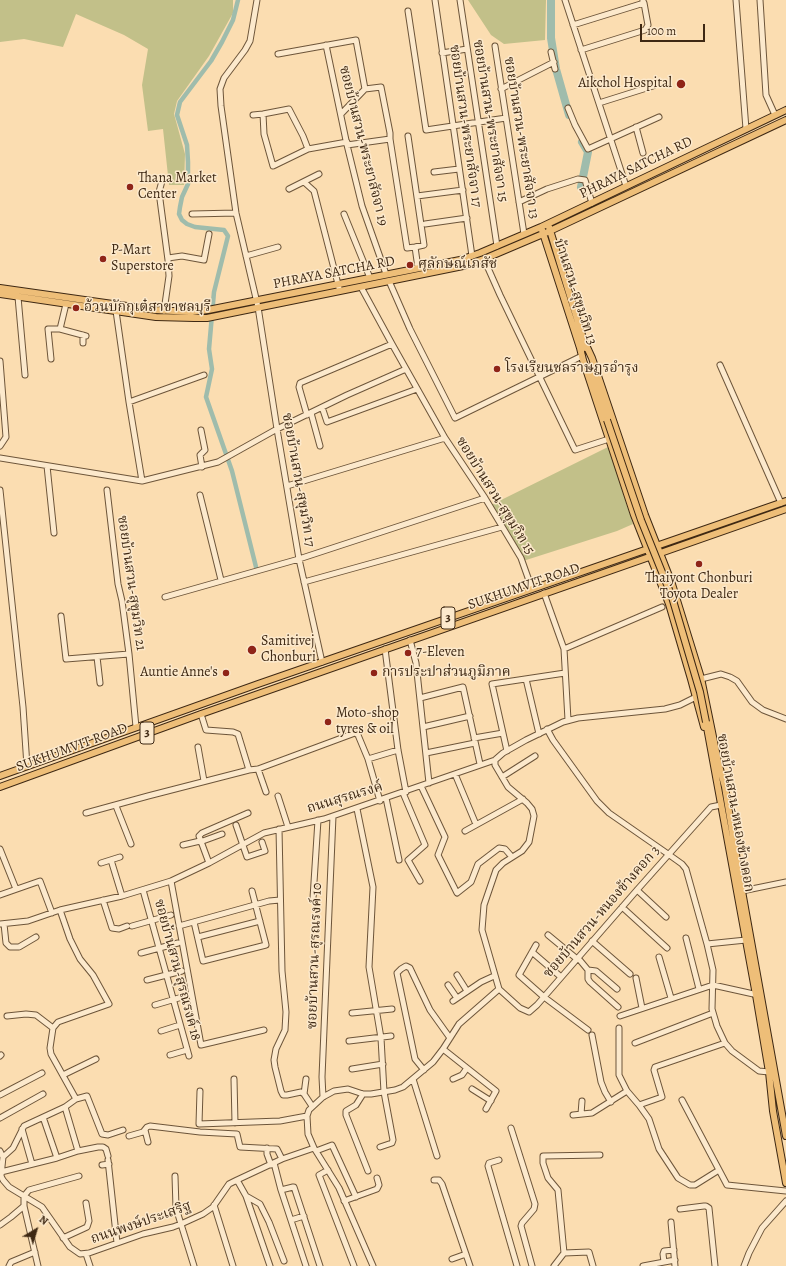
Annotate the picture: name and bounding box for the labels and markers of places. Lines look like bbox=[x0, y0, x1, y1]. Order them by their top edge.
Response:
place label: Aikchol Hospital bbox=[578, 76, 672, 92]
marker: Aikchol Hospital bbox=[675, 78, 687, 90]
place label: Thana Market Center bbox=[138, 171, 217, 204]
marker: Thana Market Center bbox=[125, 182, 135, 192]
place label: P-Mart Superstore bbox=[111, 243, 174, 276]
marker: P-Mart Superstore bbox=[98, 254, 108, 264]
place label: ศุลักษณ์เภสัช bbox=[418, 257, 497, 273]
marker: ศุลักษณ์เภสัช bbox=[405, 260, 415, 270]
place label: อ้วนบักกุเต๋สาขาชลบุรี bbox=[84, 300, 211, 316]
marker: อ้วนบักกุเต๋สาขาชลบุรี bbox=[71, 303, 81, 313]
place label: โรงเรียนชลราษฎรอำรุง bbox=[505, 361, 639, 377]
marker: โรงเรียนชลราษฎรอำรุง bbox=[492, 364, 502, 374]
marker: Thaiyont Chonburi Toyota Dealer bbox=[694, 559, 704, 569]
place label: Thaiyont Chonburi Toyota Dealer bbox=[645, 571, 753, 604]
place label: Samitivej Chonburi bbox=[261, 634, 316, 666]
marker: Samitivej Chonburi bbox=[246, 644, 258, 656]
place label: 7-Eleven bbox=[416, 645, 465, 661]
marker: 7-Eleven bbox=[403, 648, 413, 658]
place label: Auntie Anne's bbox=[140, 665, 218, 681]
place label: การประปาส่วนภูมิภาค bbox=[382, 665, 511, 681]
marker: Auntie Anne's bbox=[221, 668, 231, 678]
marker: การประปาส่วนภูมิภาค bbox=[369, 668, 379, 678]
place label: Moto-shop tyres & oil bbox=[336, 706, 399, 738]
marker: Moto-shop tyres & oil bbox=[323, 717, 333, 727]

